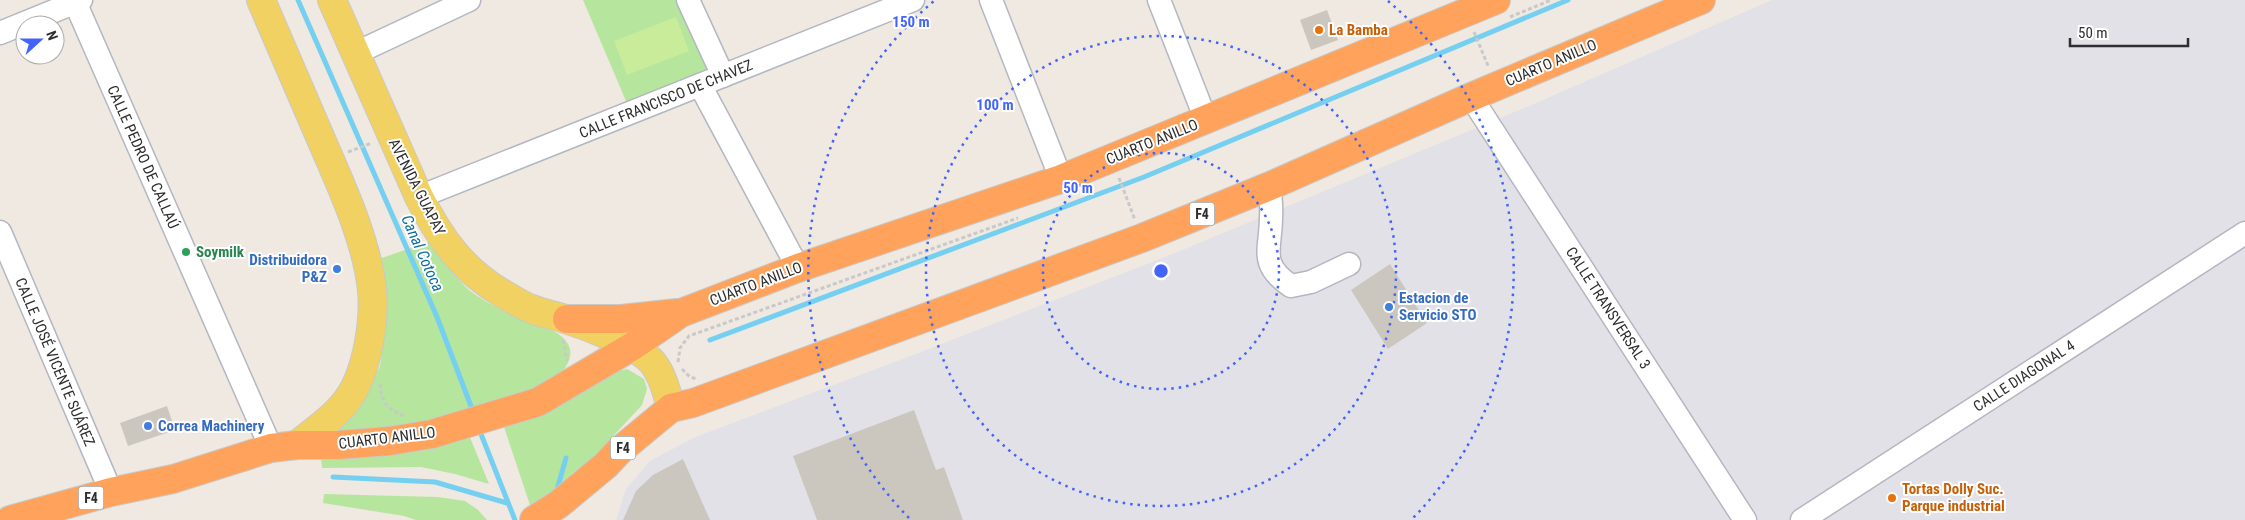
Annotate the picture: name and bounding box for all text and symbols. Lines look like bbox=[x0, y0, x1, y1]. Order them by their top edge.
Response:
text: 150 m bbox=[892, 13, 930, 31]
north arrow bbox=[15, 15, 65, 65]
scale bar bbox=[2070, 15, 2188, 47]
place label: La Bamba bbox=[1329, 21, 1388, 39]
marker: La Bamba bbox=[1313, 24, 1325, 36]
text: 50 m bbox=[2078, 24, 2108, 42]
text: N bbox=[43, 28, 61, 42]
street label: CUARTO ANILLO bbox=[1503, 36, 1599, 90]
street label: CALLE FRANCISCO DE CHAVEZ bbox=[577, 56, 756, 142]
street label: CALLE PEDRO DE CALLAÚ bbox=[103, 83, 183, 231]
text: 100 m bbox=[976, 96, 1014, 114]
street label: CUARTO ANILLO bbox=[1103, 115, 1201, 169]
street label: AVENIDA GUAPAY bbox=[385, 136, 449, 239]
text: 50 m bbox=[1063, 179, 1093, 197]
road number: F4 bbox=[1190, 202, 1214, 225]
water label: Canal Cotoca bbox=[397, 212, 448, 294]
place label: Soymilk bbox=[196, 243, 245, 261]
street label: CALLE TRANSVERSAL 3 bbox=[1562, 244, 1654, 372]
marker: Soymilk bbox=[180, 246, 192, 258]
place label: Distribuidora P&Z bbox=[249, 251, 327, 286]
street label: CUARTO ANILLO bbox=[707, 258, 805, 310]
centre of rings bbox=[1152, 262, 1170, 280]
marker: Distribuidora P&Z bbox=[331, 263, 343, 275]
street label: CALLE JOSÉ VICENTE SUÁREZ bbox=[11, 275, 99, 449]
place label: Estacion de Servicio STO bbox=[1399, 289, 1477, 324]
marker: Estacion de Servicio STO bbox=[1383, 301, 1395, 313]
street label: CALLE DIAGONAL 4 bbox=[1970, 337, 2078, 415]
place label: Correa Machinery bbox=[158, 417, 265, 435]
marker: Correa Machinery bbox=[142, 420, 154, 432]
street label: CUARTO ANILLO bbox=[338, 423, 436, 453]
road number: F4 bbox=[610, 436, 636, 459]
place label: Tortas Dolly Suc. Parque industrial bbox=[1902, 480, 2005, 515]
road number: F4 bbox=[78, 486, 104, 509]
marker: Tortas Dolly Suc. Parque industrial bbox=[1886, 492, 1898, 504]

